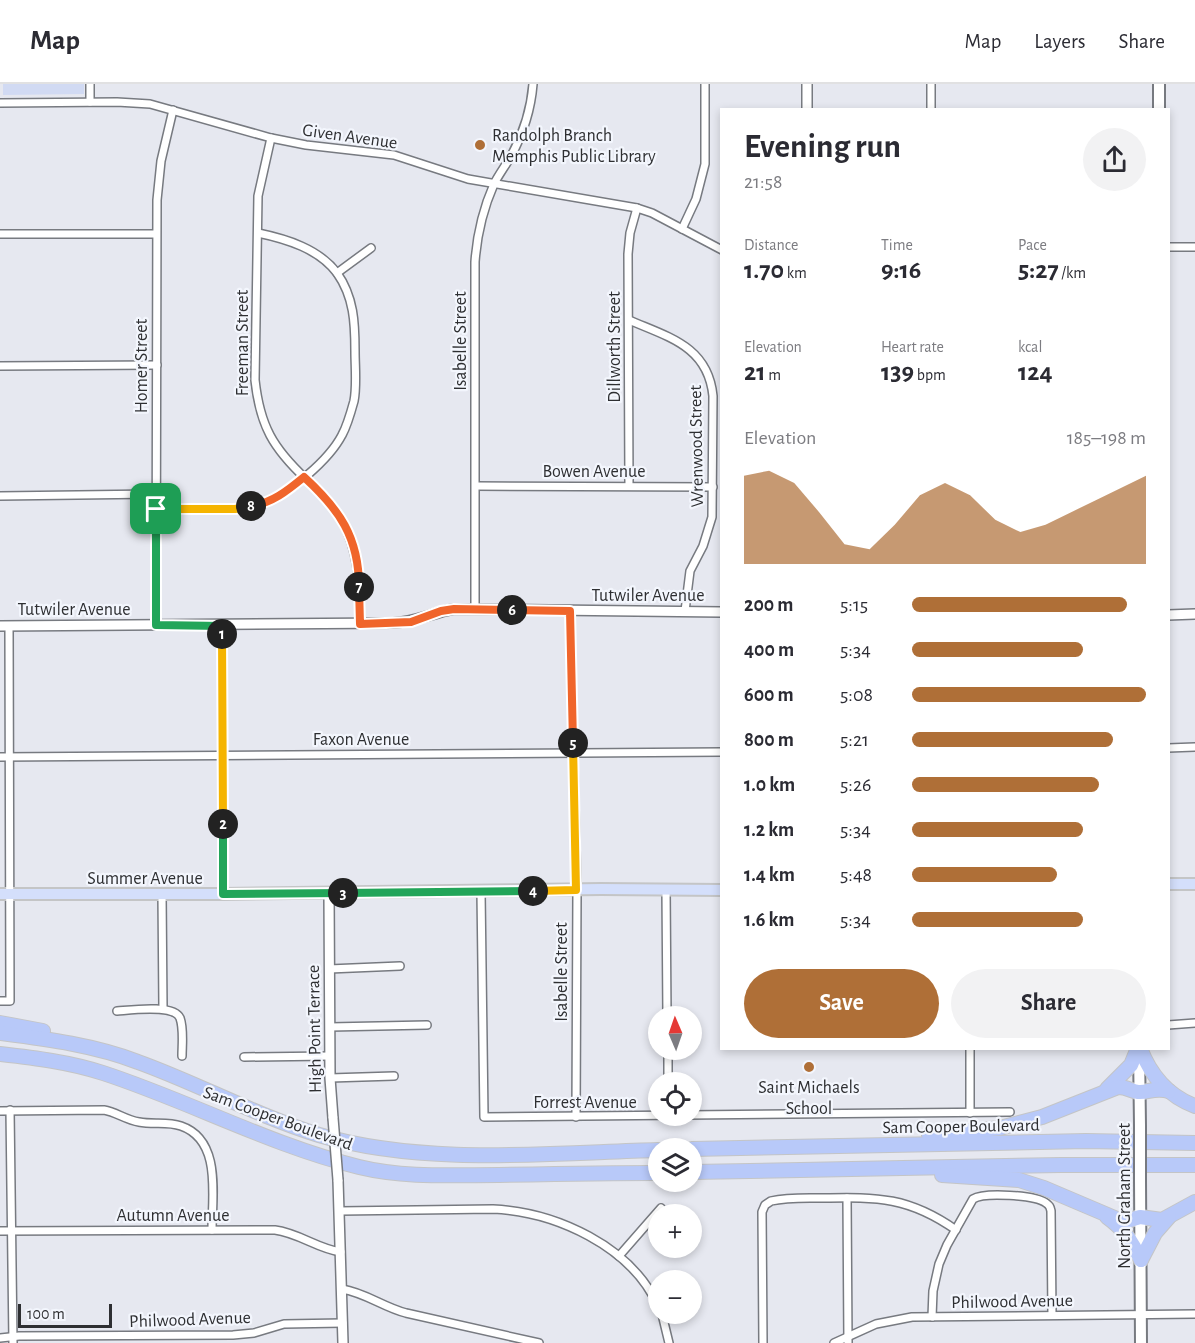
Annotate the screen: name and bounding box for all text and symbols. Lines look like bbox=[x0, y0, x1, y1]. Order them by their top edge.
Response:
text: Map bbox=[30, 27, 80, 55]
text: Map bbox=[965, 31, 1001, 52]
text: Layers bbox=[1034, 31, 1085, 52]
text: Share bbox=[1118, 31, 1165, 52]
street label: Given Avenue bbox=[301, 121, 398, 153]
place label: Randolph Branch Memphis Public Library bbox=[492, 127, 656, 166]
button: share bbox=[1083, 128, 1146, 191]
text: Evening run bbox=[744, 131, 901, 164]
marker: Randolph Branch Memphis Public Library bbox=[473, 138, 487, 152]
text: 21:58 bbox=[744, 172, 782, 192]
text: Distance bbox=[744, 237, 798, 253]
text: Time bbox=[881, 237, 913, 253]
text: Pace bbox=[1018, 237, 1047, 253]
text: 1.70 bbox=[744, 257, 784, 283]
text: 9:16 bbox=[881, 257, 921, 283]
text: 5:27 bbox=[1018, 257, 1059, 283]
text: km bbox=[784, 265, 807, 281]
text: /km bbox=[1059, 265, 1086, 281]
street label: Freeman Street bbox=[234, 289, 252, 396]
street label: Isabelle Street bbox=[452, 291, 470, 391]
street label: Dillworth Street bbox=[606, 291, 624, 403]
street label: Homer Street bbox=[133, 319, 151, 413]
text: Elevation bbox=[744, 339, 802, 355]
text: Heart rate bbox=[881, 339, 944, 355]
text: kcal bbox=[1018, 339, 1042, 355]
text: 21 bbox=[744, 359, 766, 385]
text: 139 bbox=[881, 359, 914, 385]
text: 124 bbox=[1018, 359, 1053, 385]
text: m bbox=[766, 367, 781, 383]
text: bpm bbox=[914, 367, 946, 383]
street label: Wrenwood Street bbox=[687, 384, 707, 507]
text: Elevation bbox=[744, 428, 816, 448]
text: 185–198 m bbox=[1067, 428, 1146, 448]
street label: Bowen Avenue bbox=[543, 463, 645, 481]
pin bbox=[130, 483, 181, 534]
pin: 8 bbox=[236, 491, 266, 521]
icon: arrive bbox=[139, 492, 172, 525]
text: 8 bbox=[247, 498, 255, 514]
pin: 7 bbox=[344, 572, 374, 602]
text: 7 bbox=[356, 579, 362, 595]
street label: Tutwiler Avenue bbox=[592, 587, 704, 605]
pin: 6 bbox=[497, 595, 527, 625]
text: 200 m bbox=[744, 595, 793, 615]
text: 5:15 bbox=[840, 595, 868, 615]
street label: Tutwiler Avenue bbox=[18, 601, 130, 619]
text: 6 bbox=[508, 602, 516, 618]
pin: 1 bbox=[207, 619, 237, 649]
text: 1 bbox=[219, 626, 225, 642]
text: 400 m bbox=[744, 640, 794, 660]
text: 5:34 bbox=[840, 640, 871, 660]
text: 600 m bbox=[744, 685, 794, 705]
text: 5:08 bbox=[840, 685, 873, 705]
pin: 5 bbox=[558, 728, 588, 758]
text: 800 m bbox=[744, 730, 794, 750]
text: 5:21 bbox=[840, 730, 869, 750]
street label: Faxon Avenue bbox=[313, 731, 409, 749]
text: 5 bbox=[570, 735, 576, 751]
text: 1.0 km bbox=[744, 775, 795, 795]
text: 5:26 bbox=[840, 775, 871, 795]
pin: 2 bbox=[208, 809, 238, 839]
text: 2 bbox=[219, 816, 227, 832]
text: 1.2 km bbox=[744, 820, 794, 840]
text: 5:34 bbox=[840, 820, 871, 840]
text: 1.4 km bbox=[744, 865, 795, 885]
text: 5:48 bbox=[840, 865, 872, 885]
street label: Summer Avenue bbox=[87, 870, 203, 888]
pin: 4 bbox=[518, 876, 548, 906]
pin: 3 bbox=[328, 878, 358, 908]
text: 4 bbox=[529, 883, 537, 899]
text: 3 bbox=[340, 885, 346, 901]
text: 1.6 km bbox=[744, 910, 795, 930]
text: 5:34 bbox=[840, 910, 871, 930]
street label: Isabelle Street bbox=[553, 922, 571, 1022]
street label: High Point Terrace bbox=[305, 965, 325, 1093]
button: Save bbox=[744, 969, 939, 1038]
button: Share bbox=[951, 969, 1146, 1038]
north arrow bbox=[648, 1006, 702, 1060]
map controls bbox=[648, 1006, 702, 1324]
marker: Saint Michaels School bbox=[802, 1060, 816, 1074]
button: locate bbox=[648, 1072, 702, 1126]
place label: Saint Michaels School bbox=[758, 1079, 860, 1118]
street label: Sam Cooper Boulevard bbox=[201, 1084, 355, 1154]
street label: Forrest Avenue bbox=[533, 1094, 637, 1112]
street label: Sam Cooper Boulevard bbox=[882, 1117, 1040, 1137]
street label: North Graham Street bbox=[1116, 1123, 1134, 1269]
button: layers bbox=[648, 1138, 702, 1192]
button: + bbox=[648, 1204, 702, 1258]
street label: Autumn Avenue bbox=[117, 1207, 229, 1225]
button: − bbox=[648, 1270, 702, 1324]
street label: Philwood Avenue bbox=[951, 1292, 1073, 1312]
scale bar bbox=[18, 1301, 112, 1328]
text: 100 m bbox=[27, 1306, 65, 1322]
street label: Philwood Avenue bbox=[129, 1309, 251, 1331]

